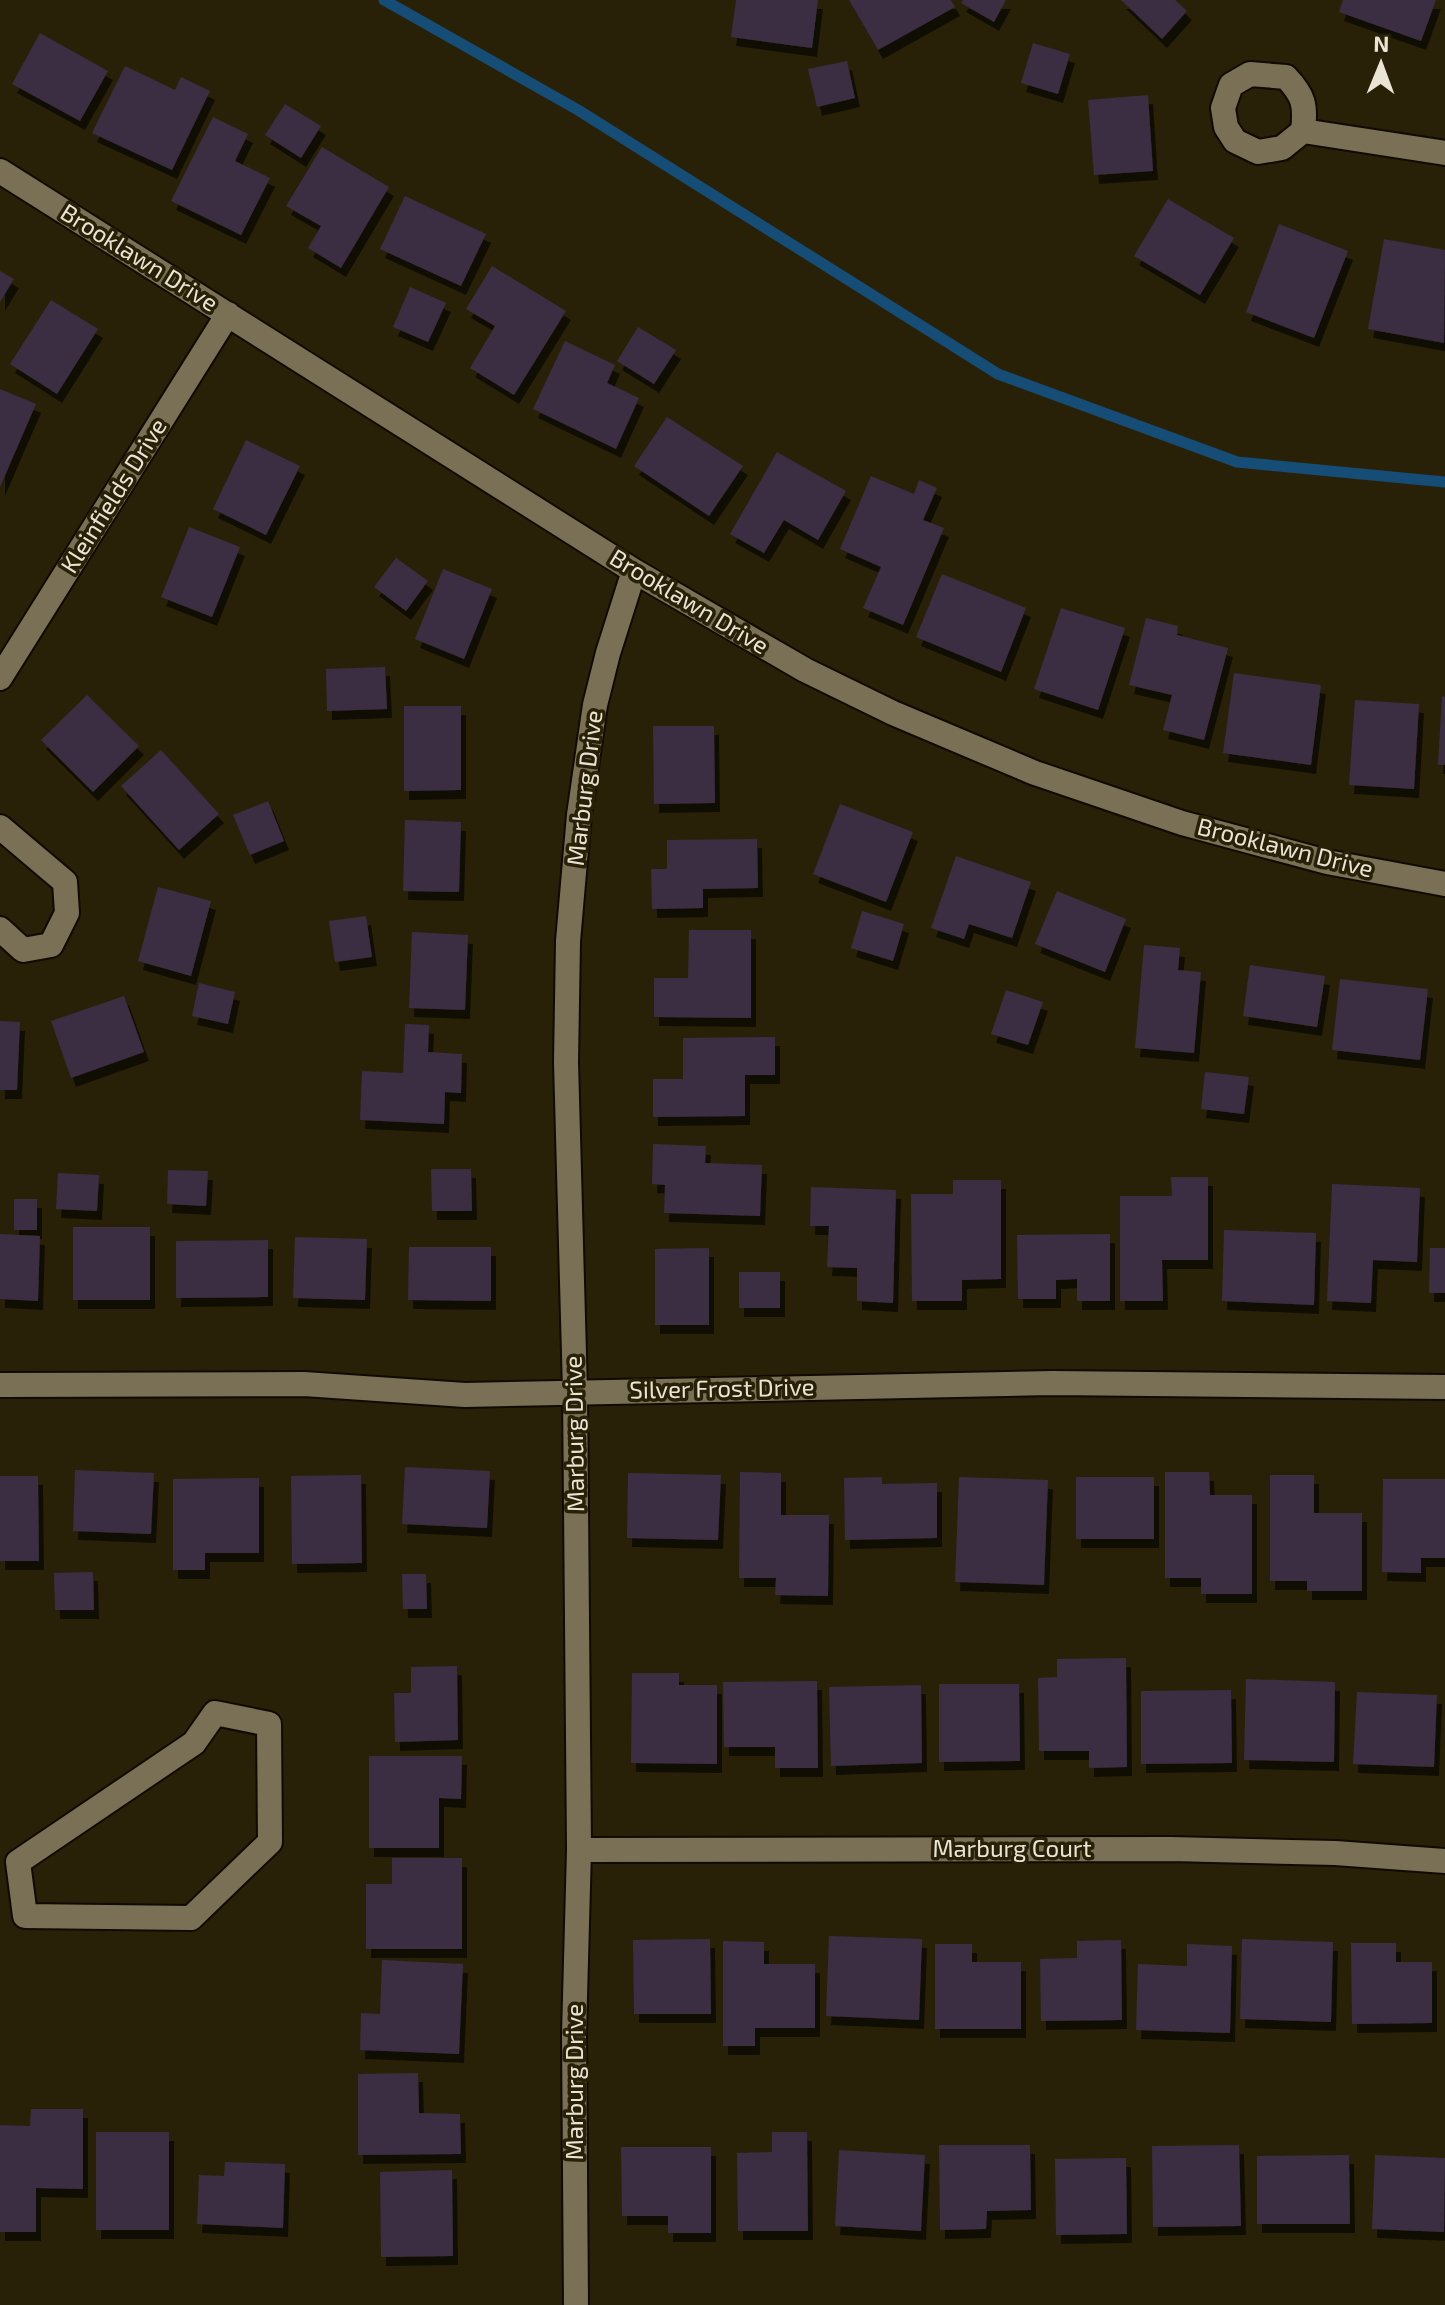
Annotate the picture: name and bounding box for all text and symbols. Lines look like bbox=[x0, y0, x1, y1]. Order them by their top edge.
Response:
north arrow bbox=[1341, 24, 1421, 104]
text: N bbox=[1373, 30, 1390, 56]
street label: Brooklawn Drive bbox=[56, 197, 224, 317]
street label: Kleinfields Drive bbox=[54, 412, 172, 578]
street label: Brooklawn Drive bbox=[605, 542, 774, 660]
street label: Marburg Drive bbox=[560, 708, 607, 867]
street label: Brooklawn Drive bbox=[1195, 811, 1376, 882]
street label: Marburg Drive bbox=[558, 1356, 589, 1513]
street label: Silver Frost Drive bbox=[629, 1371, 815, 1404]
street label: Marburg Court bbox=[932, 1833, 1092, 1862]
street label: Marburg Drive bbox=[559, 2004, 588, 2160]

